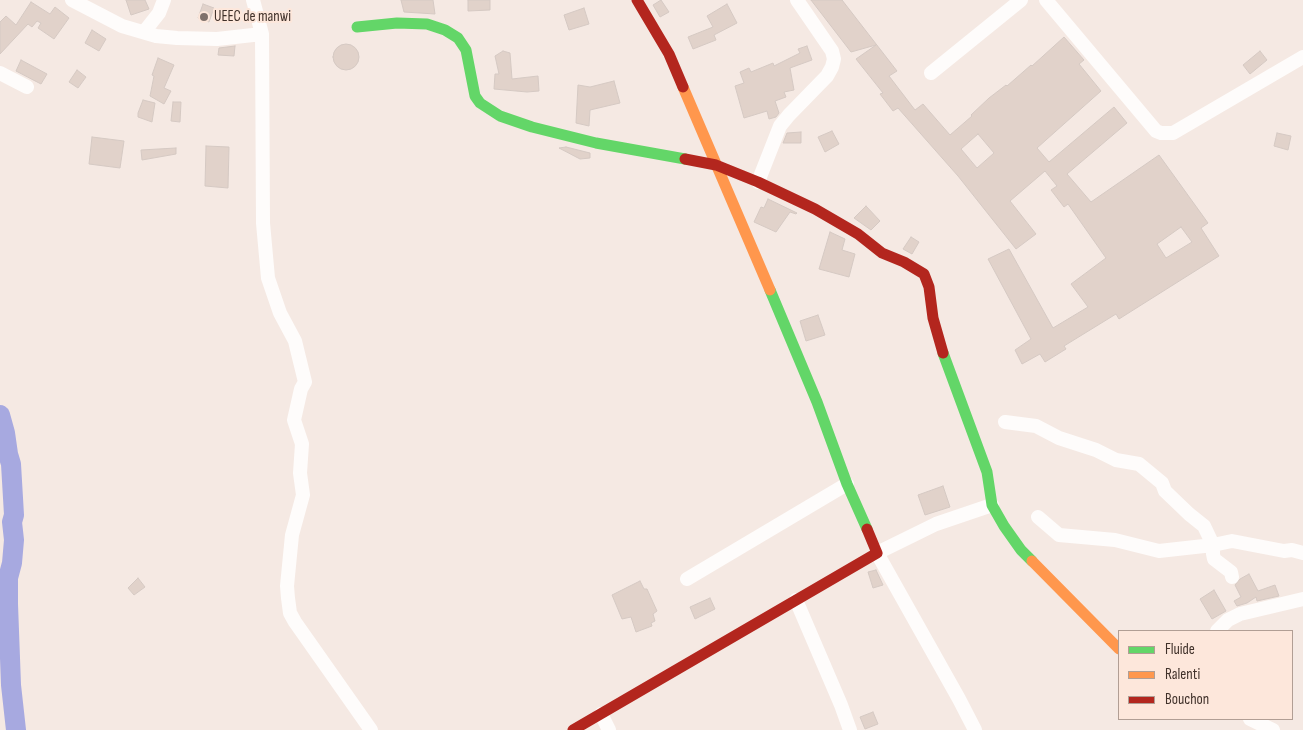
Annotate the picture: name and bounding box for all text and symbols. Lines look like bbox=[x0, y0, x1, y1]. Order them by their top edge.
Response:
place label: UEEC de manwi bbox=[214, 8, 291, 26]
marker: UEEC de manwi bbox=[198, 11, 210, 23]
legend bbox=[1118, 630, 1293, 720]
text: Fluide bbox=[1165, 640, 1195, 659]
text: Ralenti bbox=[1165, 665, 1200, 684]
text: Bouchon bbox=[1165, 690, 1209, 709]

